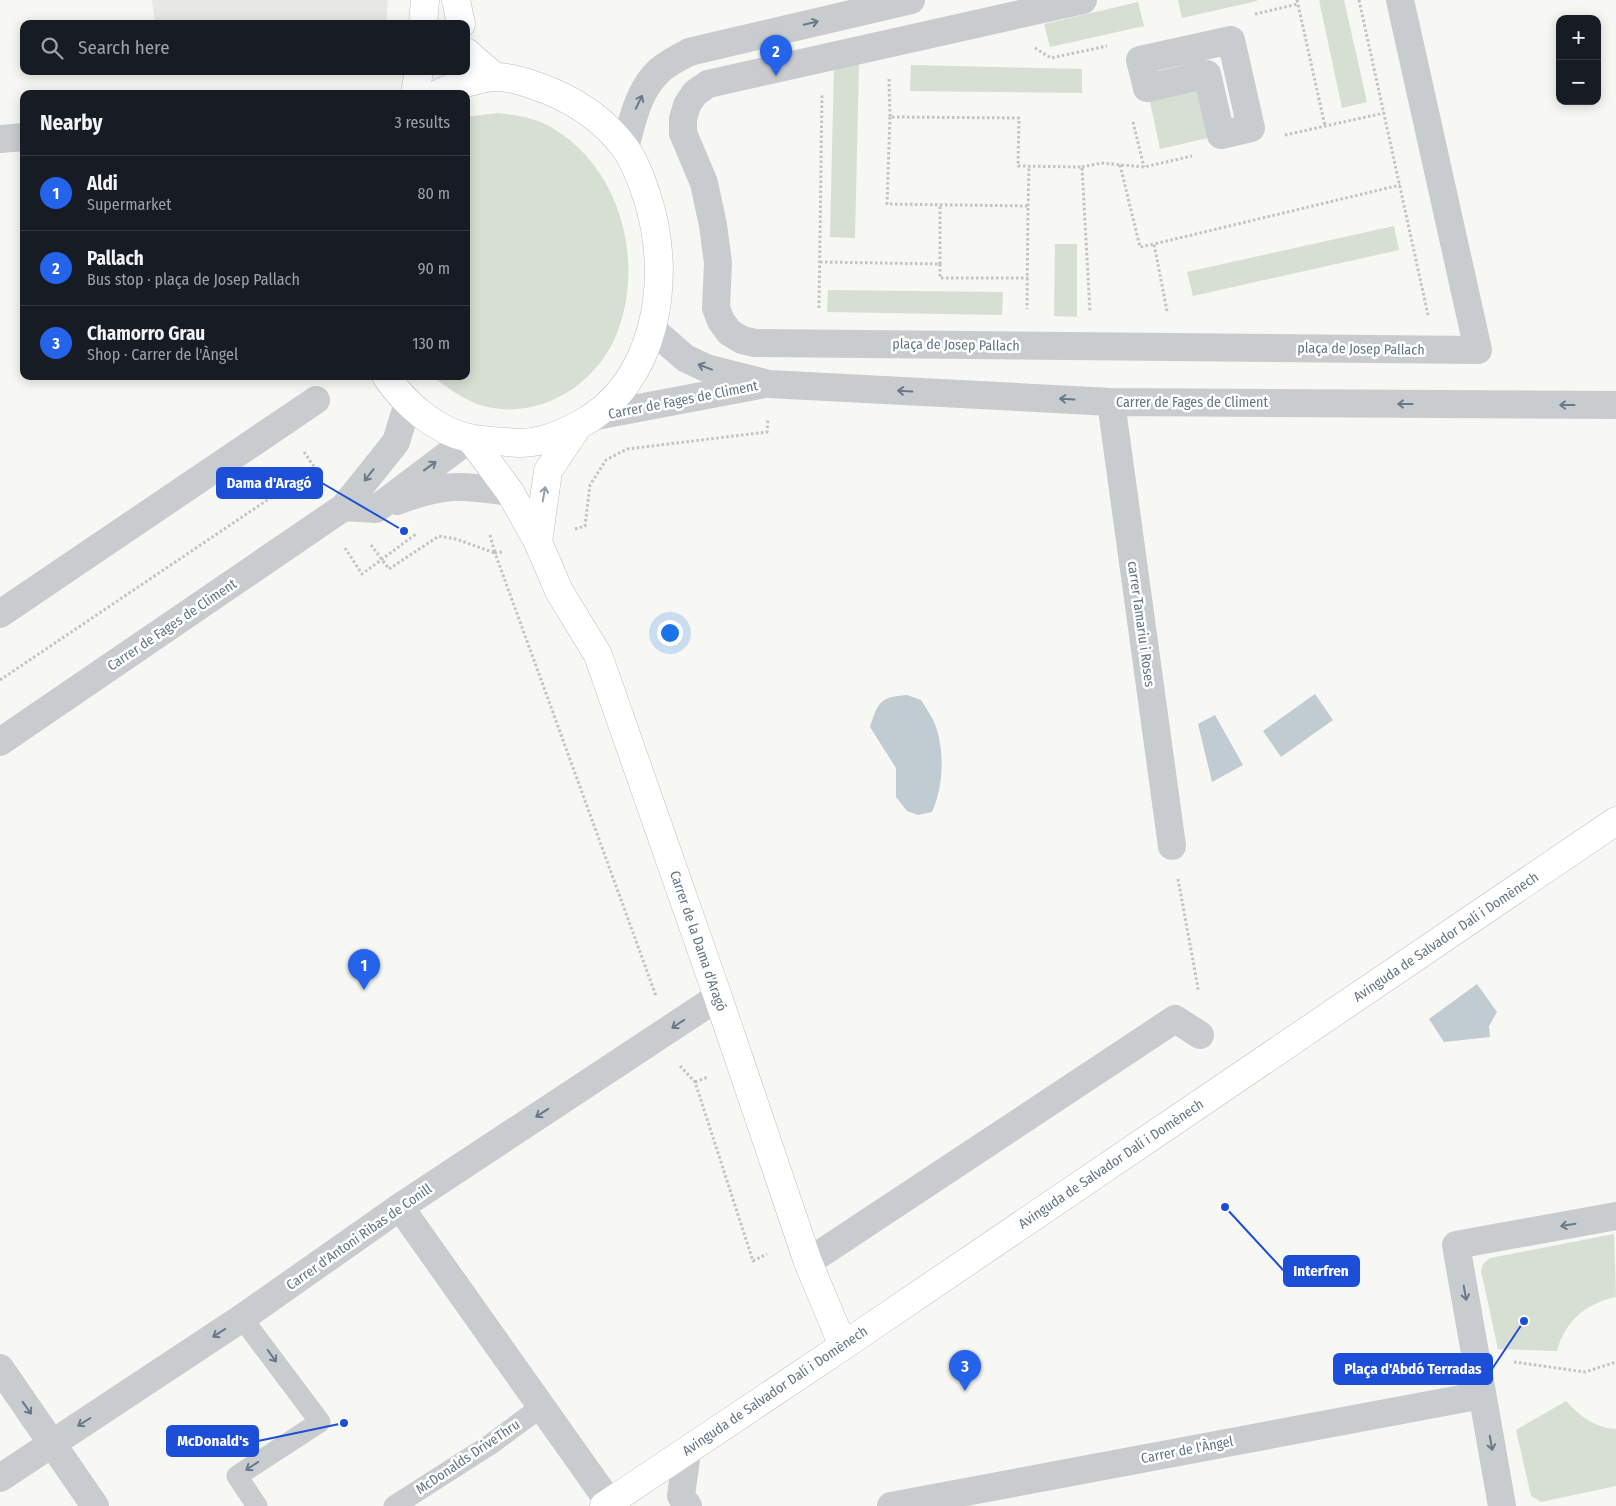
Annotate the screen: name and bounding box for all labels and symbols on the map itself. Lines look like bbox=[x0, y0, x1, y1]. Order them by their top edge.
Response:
one-way arrow bbox=[802, 18, 818, 27]
pin: 2 bbox=[760, 35, 792, 76]
one-way arrow bbox=[635, 95, 645, 110]
street label: plaça de Josep Pallach bbox=[892, 335, 1020, 355]
street label: plaça de Josep Pallach bbox=[1297, 339, 1425, 359]
one-way arrow bbox=[698, 362, 713, 371]
street label: Carrer de Fages de Climent bbox=[607, 377, 760, 423]
one-way arrow bbox=[897, 386, 913, 395]
street label: Carrer de Fages de Climent bbox=[1116, 394, 1268, 411]
one-way arrow bbox=[1060, 395, 1076, 404]
one-way arrow bbox=[1397, 399, 1414, 409]
one-way arrow bbox=[1560, 400, 1576, 410]
one-way arrow bbox=[423, 461, 437, 471]
callout: Dama d'Aragó bbox=[217, 468, 322, 498]
one-way arrow bbox=[364, 469, 375, 482]
text: Dama d'Aragó bbox=[227, 474, 311, 492]
one-way arrow bbox=[540, 486, 550, 502]
street label: carrer Tamariu i Roses bbox=[1124, 560, 1158, 688]
street label: Carrer de Fages de Climent bbox=[104, 575, 240, 675]
your location bbox=[657, 620, 683, 646]
street label: Carrer de la Dama d'Aragó bbox=[666, 868, 730, 1014]
street label: Avinguda de Salvador Dalí i Domènech bbox=[1350, 869, 1542, 1005]
pin: 1 bbox=[348, 949, 380, 990]
one-way arrow bbox=[671, 1019, 685, 1029]
street label: Avinguda de Salvador Dalí i Domènech bbox=[1015, 1096, 1207, 1232]
one-way arrow bbox=[535, 1108, 549, 1119]
street label: Carrer d'Antoni Ribas de Conill bbox=[283, 1180, 435, 1294]
one-way arrow bbox=[1560, 1220, 1576, 1230]
callout: Interfren bbox=[1284, 1256, 1359, 1286]
text: Interfren bbox=[1293, 1262, 1349, 1280]
one-way arrow bbox=[1460, 1285, 1470, 1301]
street label: Avinguda de Salvador Dalí i Domènech bbox=[679, 1323, 871, 1459]
one-way arrow bbox=[213, 1328, 227, 1338]
one-way arrow bbox=[267, 1349, 277, 1363]
pin: 3 bbox=[949, 1350, 981, 1391]
callout: Plaça d'Abdó Terradas bbox=[1334, 1354, 1492, 1384]
text: Plaça d'Abdó Terradas bbox=[1344, 1360, 1482, 1379]
one-way arrow bbox=[22, 1401, 33, 1415]
street label: McDonalds DriveThru bbox=[413, 1416, 523, 1498]
one-way arrow bbox=[77, 1417, 91, 1427]
callout: McDonald's bbox=[167, 1426, 258, 1456]
text: McDonald's bbox=[177, 1432, 249, 1450]
street label: Carrer de l'Àngel bbox=[1139, 1432, 1235, 1467]
one-way arrow bbox=[1486, 1435, 1496, 1451]
one-way arrow bbox=[245, 1461, 259, 1471]

